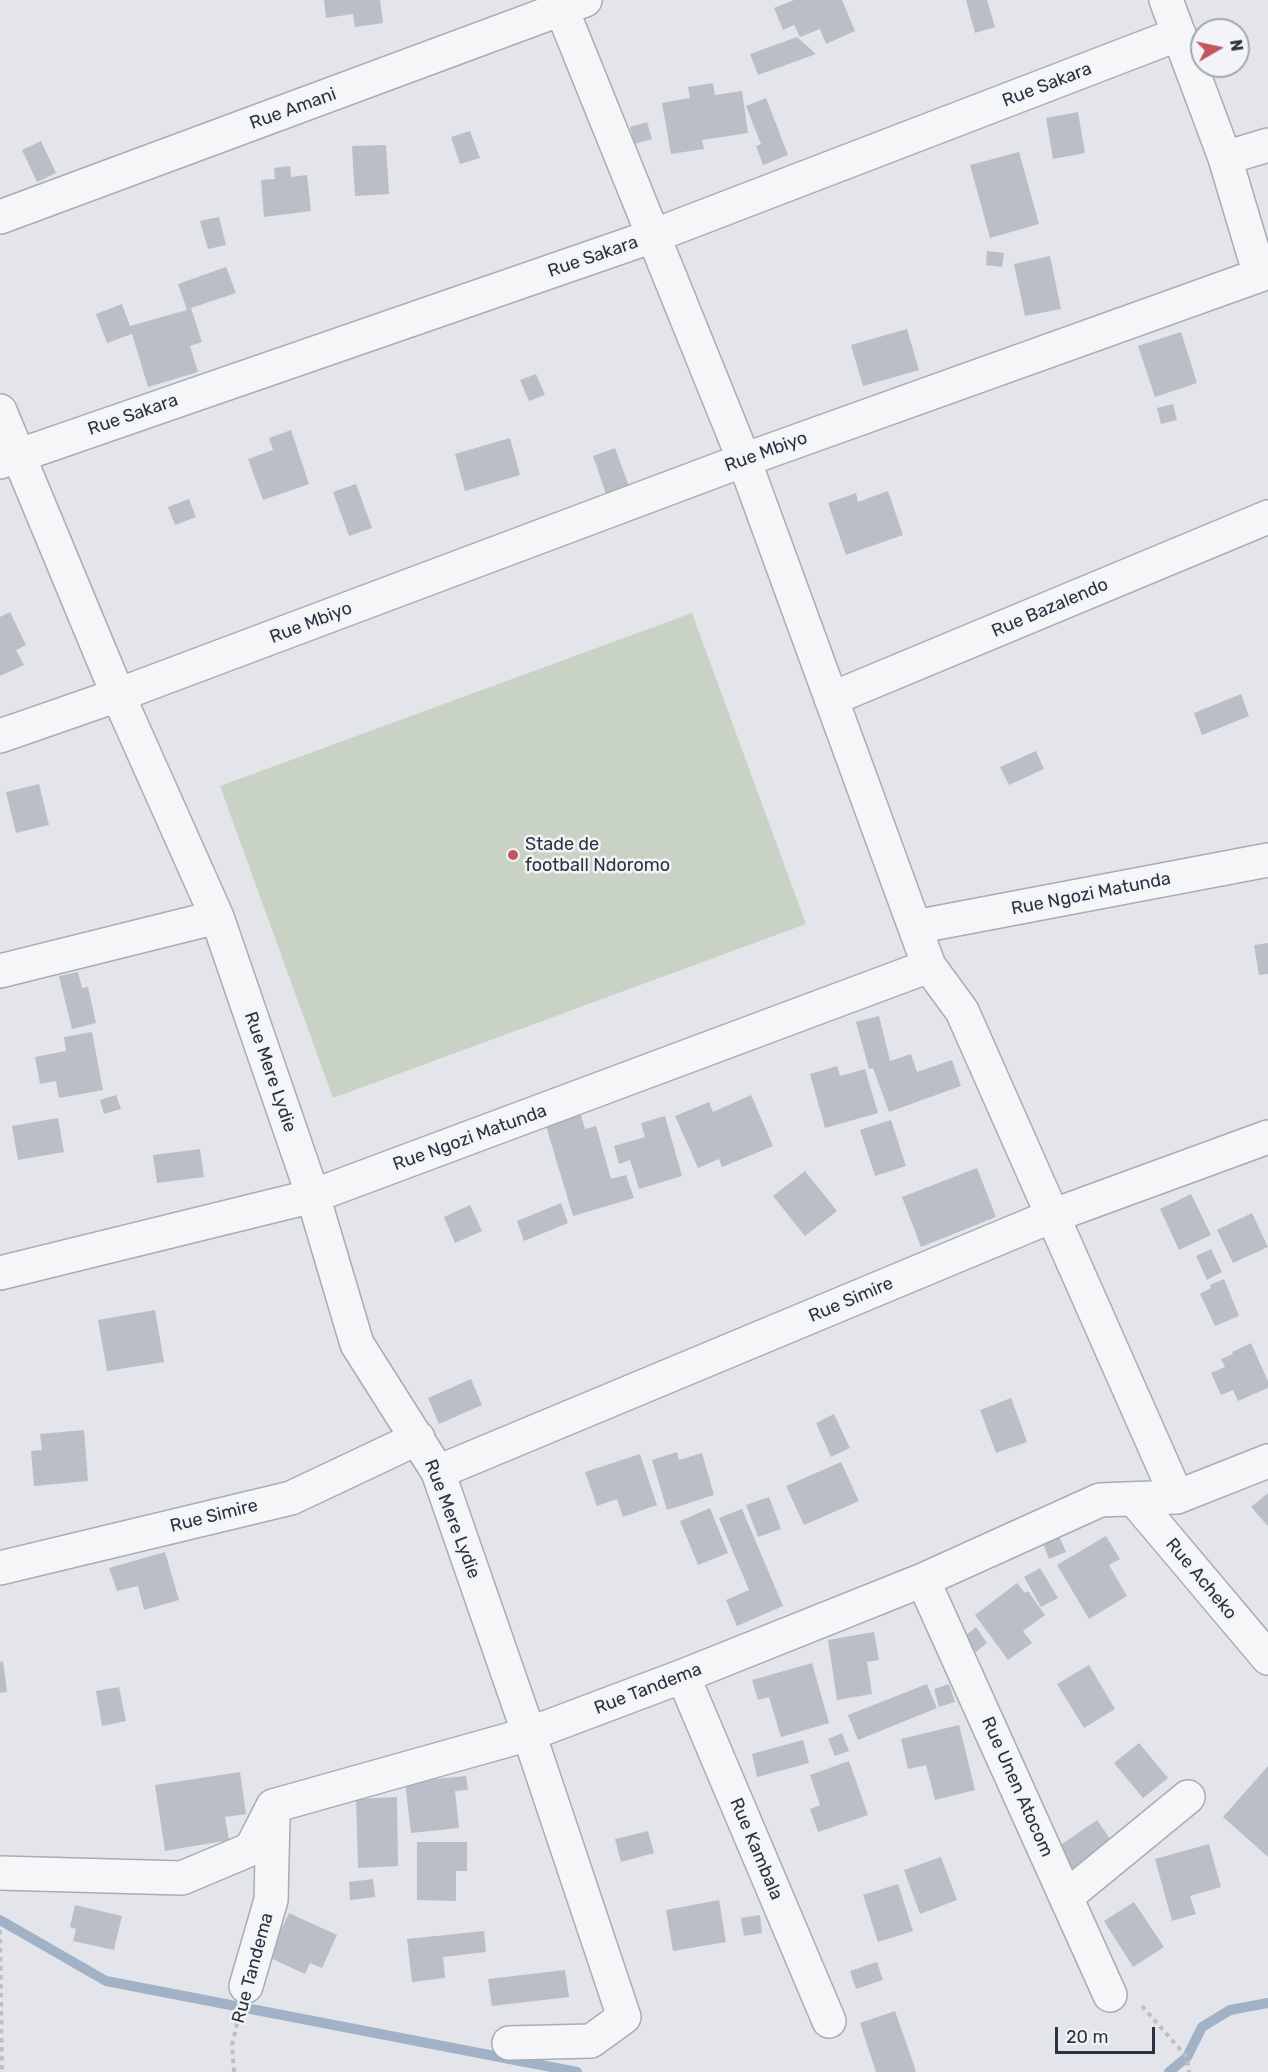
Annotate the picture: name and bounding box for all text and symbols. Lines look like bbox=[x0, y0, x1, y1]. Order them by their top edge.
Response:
north arrow bbox=[1190, 18, 1250, 78]
text: N bbox=[1226, 38, 1247, 53]
street label: Rue Sakara bbox=[999, 58, 1095, 112]
street label: Rue Amani bbox=[247, 83, 339, 135]
street label: Rue Sakara bbox=[545, 232, 641, 282]
street label: Rue Sakara bbox=[85, 390, 181, 440]
street label: Rue Mbiyo bbox=[722, 427, 810, 477]
street label: Rue Bazalendo bbox=[988, 574, 1112, 642]
street label: Rue Mbiyo bbox=[267, 597, 355, 649]
place label: Stade de football Ndoromo bbox=[525, 834, 670, 876]
marker: Stade de football Ndoromo bbox=[506, 848, 520, 862]
street label: Rue Ngozi Matunda bbox=[1009, 868, 1173, 920]
street label: Rue Mere Lydie bbox=[239, 1009, 301, 1135]
street label: Rue Ngozi Matunda bbox=[390, 1100, 550, 1176]
street label: Rue Simire bbox=[805, 1273, 897, 1327]
street label: Rue Mere Lydie bbox=[419, 1456, 485, 1582]
street label: Rue Simire bbox=[168, 1495, 260, 1537]
street label: Rue Acheko bbox=[1161, 1534, 1241, 1624]
street label: Rue Tandema bbox=[591, 1659, 705, 1719]
street label: Rue Unen Atocom bbox=[976, 1714, 1058, 1860]
street label: Rue Kambala bbox=[725, 1795, 787, 1903]
street label: Rue Tandema bbox=[228, 1910, 278, 2026]
scale bar bbox=[1058, 2015, 1158, 2053]
text: 20 m bbox=[1066, 2026, 1108, 2048]

